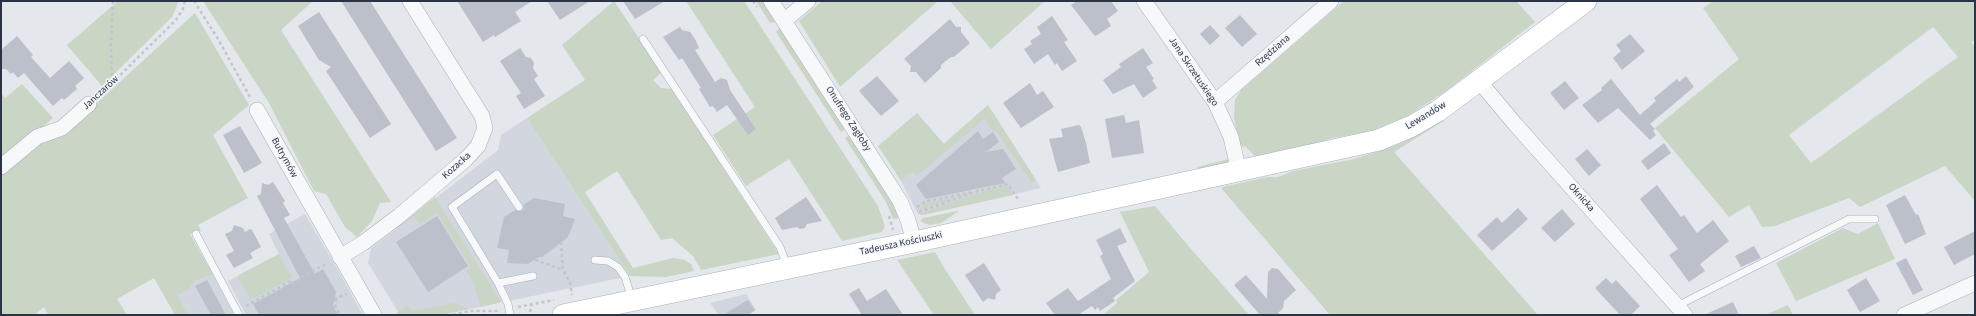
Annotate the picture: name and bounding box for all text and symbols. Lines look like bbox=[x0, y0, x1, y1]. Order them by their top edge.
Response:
street label: Rzędziana bbox=[1253, 33, 1293, 69]
street label: Jana Skrzetuskiego bbox=[1165, 35, 1221, 109]
street label: Janczarów bbox=[81, 73, 121, 113]
street label: Onufrego Zagłoby bbox=[823, 84, 873, 154]
street label: Lewandów bbox=[1403, 99, 1449, 133]
street label: Butrymów bbox=[268, 136, 300, 180]
street label: Kozacka bbox=[440, 150, 474, 182]
street label: Oknicka bbox=[1565, 181, 1597, 215]
street label: Tadeusza Kościuszki bbox=[858, 229, 944, 259]

